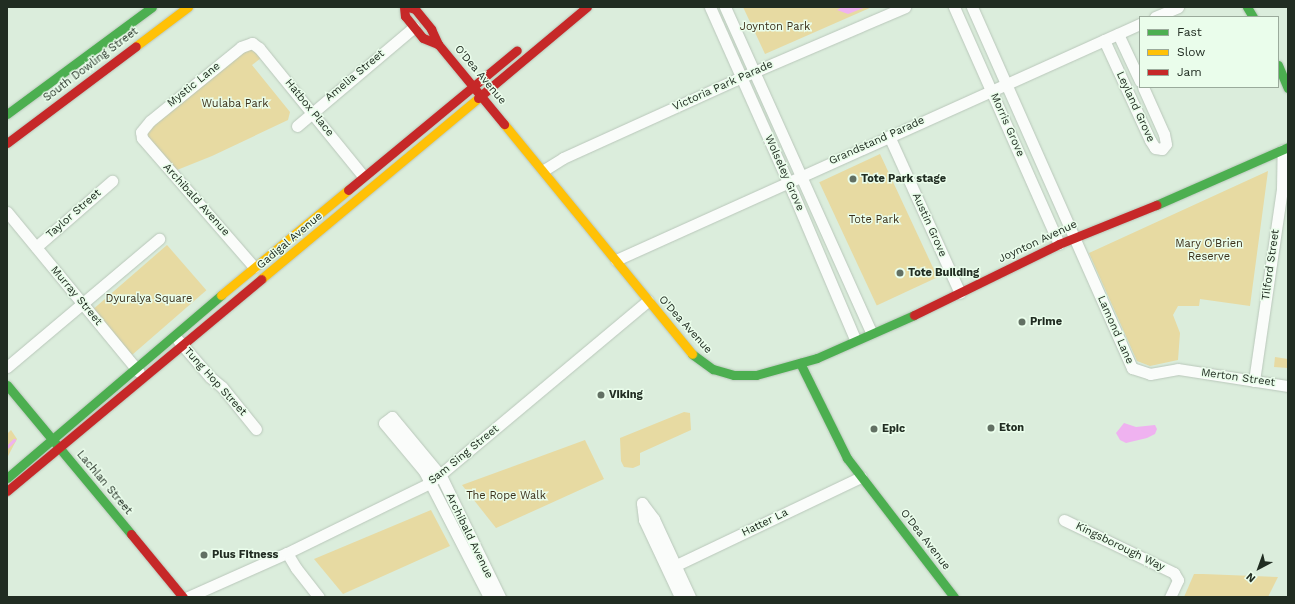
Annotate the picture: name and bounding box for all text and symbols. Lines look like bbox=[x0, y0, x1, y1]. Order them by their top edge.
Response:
legend bbox=[1139, 16, 1279, 88]
park label: Joynton Park bbox=[740, 20, 810, 34]
street label: South Dowling Street bbox=[41, 25, 141, 105]
text: Fast bbox=[1177, 25, 1202, 39]
street label: O'Dea Avenue bbox=[451, 42, 509, 108]
text: Slow bbox=[1177, 45, 1205, 59]
street label: Amelia Street bbox=[323, 47, 387, 105]
street label: Victoria Park Parade bbox=[671, 58, 775, 114]
street label: Mystic Lane bbox=[165, 60, 223, 110]
text: Jam bbox=[1177, 65, 1202, 79]
street label: Leyland Grove bbox=[1113, 70, 1157, 144]
street label: Hatbox Place bbox=[282, 77, 336, 139]
street label: Morris Grove bbox=[987, 91, 1027, 159]
park label: Wulaba Park bbox=[201, 97, 269, 111]
street label: Grandstand Parade bbox=[827, 114, 927, 168]
street label: Wolseley Grove bbox=[761, 133, 807, 213]
street label: Archibald Avenue bbox=[160, 161, 232, 239]
place label: Tote Park stage bbox=[861, 172, 946, 186]
marker: Tote Park stage bbox=[848, 174, 858, 184]
street label: Taylor Street bbox=[44, 187, 104, 241]
street label: Austin Grove bbox=[909, 191, 949, 259]
street label: Gadigal Avenue bbox=[254, 210, 326, 272]
park label: Tote Park bbox=[849, 213, 899, 227]
street label: Joynton Avenue bbox=[996, 218, 1080, 266]
street label: Tilford Street bbox=[1259, 229, 1283, 301]
park label: Mary O'Brien Reserve bbox=[1175, 238, 1243, 264]
street label: Murray Street bbox=[47, 264, 105, 328]
place label: Tote Building bbox=[908, 266, 979, 280]
marker: Tote Building bbox=[895, 268, 905, 278]
park label: Dyuralya Square bbox=[105, 292, 193, 306]
street label: O'Dea Avenue bbox=[655, 293, 715, 357]
street label: Lamond Lane bbox=[1094, 294, 1136, 366]
place label: Prime bbox=[1030, 315, 1062, 329]
marker: Prime bbox=[1017, 317, 1027, 327]
street label: Tung Hop Street bbox=[181, 345, 249, 419]
street label: Merton Street bbox=[1200, 366, 1276, 390]
place label: Viking bbox=[609, 388, 643, 402]
marker: Viking bbox=[596, 390, 606, 400]
place label: Eton bbox=[999, 421, 1024, 435]
place label: Epic bbox=[882, 422, 905, 436]
street label: Sam Sing Street bbox=[426, 423, 502, 487]
marker: Eton bbox=[986, 423, 996, 433]
marker: Epic bbox=[869, 424, 879, 434]
street label: Lachlan Street bbox=[74, 448, 134, 518]
park label: The Rope Walk bbox=[466, 489, 546, 503]
street label: Archibald Avenue bbox=[443, 491, 495, 581]
street label: Hatter La bbox=[740, 506, 790, 540]
street label: O'Dea Avenue bbox=[897, 507, 953, 573]
street label: Kingsborough Way bbox=[1073, 520, 1167, 574]
place label: Plus Fitness bbox=[212, 548, 278, 562]
north arrow bbox=[1239, 548, 1279, 588]
marker: Plus Fitness bbox=[199, 550, 209, 560]
text: N bbox=[1243, 570, 1258, 585]

